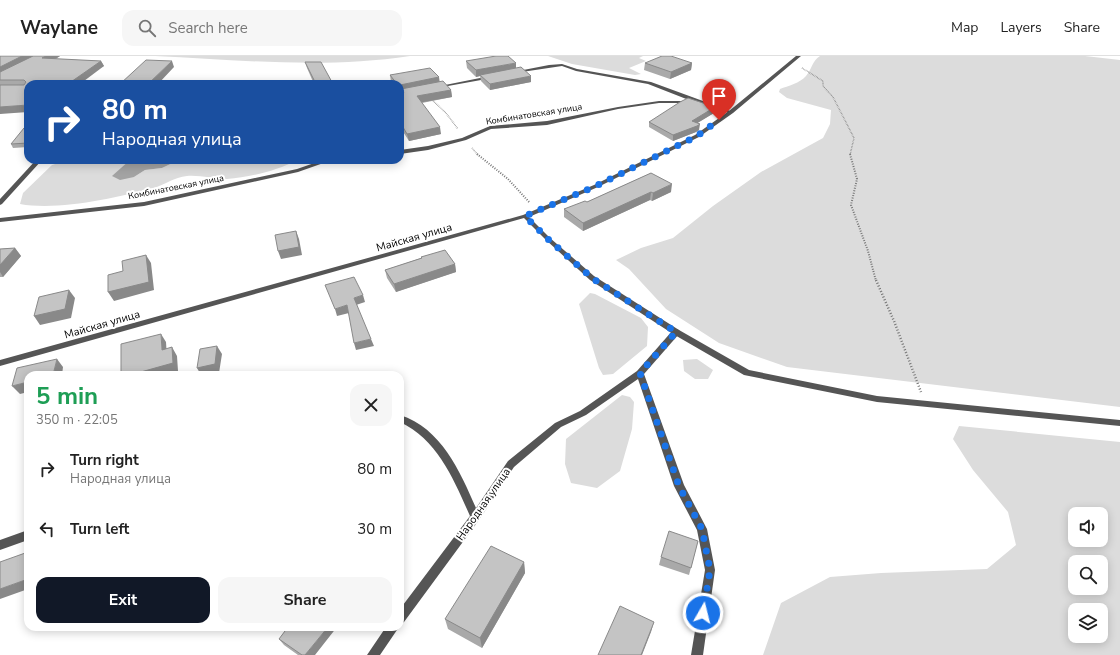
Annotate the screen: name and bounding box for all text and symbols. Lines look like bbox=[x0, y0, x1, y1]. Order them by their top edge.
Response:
search box bbox=[122, 10, 402, 46]
text: Waylane bbox=[20, 15, 98, 41]
icon: search bbox=[136, 17, 158, 39]
text: Search here bbox=[168, 18, 248, 38]
text: Map bbox=[951, 18, 978, 37]
text: Layers bbox=[1000, 18, 1042, 37]
text: Share bbox=[1064, 18, 1100, 37]
pin bbox=[702, 79, 736, 120]
icon: arrive bbox=[708, 85, 730, 107]
text: 80 m bbox=[102, 91, 168, 129]
icon: right bbox=[36, 96, 88, 148]
street label: Комбинатовская улица bbox=[485, 100, 583, 128]
text: Народная улица bbox=[102, 127, 242, 151]
street label: Комбинатовская улица bbox=[127, 172, 225, 202]
street label: Майская улица bbox=[375, 219, 454, 255]
street label: Майская улица bbox=[63, 306, 142, 342]
text: 5 min bbox=[36, 380, 98, 412]
button: close bbox=[350, 384, 392, 426]
text: 350 m · 22:05 bbox=[36, 411, 118, 429]
text: Turn right bbox=[70, 450, 139, 470]
icon: right bbox=[36, 458, 58, 480]
text: 80 m bbox=[357, 459, 392, 479]
street label: Народная улица bbox=[453, 465, 514, 544]
text: Народная улица bbox=[70, 470, 171, 488]
map controls bbox=[1068, 507, 1108, 643]
button: sound bbox=[1068, 507, 1108, 547]
icon: left bbox=[36, 518, 58, 540]
text: Turn left bbox=[70, 519, 129, 539]
text: 30 m bbox=[357, 519, 392, 539]
button: search bbox=[1068, 555, 1108, 595]
button: Exit bbox=[36, 577, 210, 623]
button: Share bbox=[218, 577, 392, 623]
position arrow bbox=[682, 592, 724, 634]
button: layers bbox=[1068, 603, 1108, 643]

